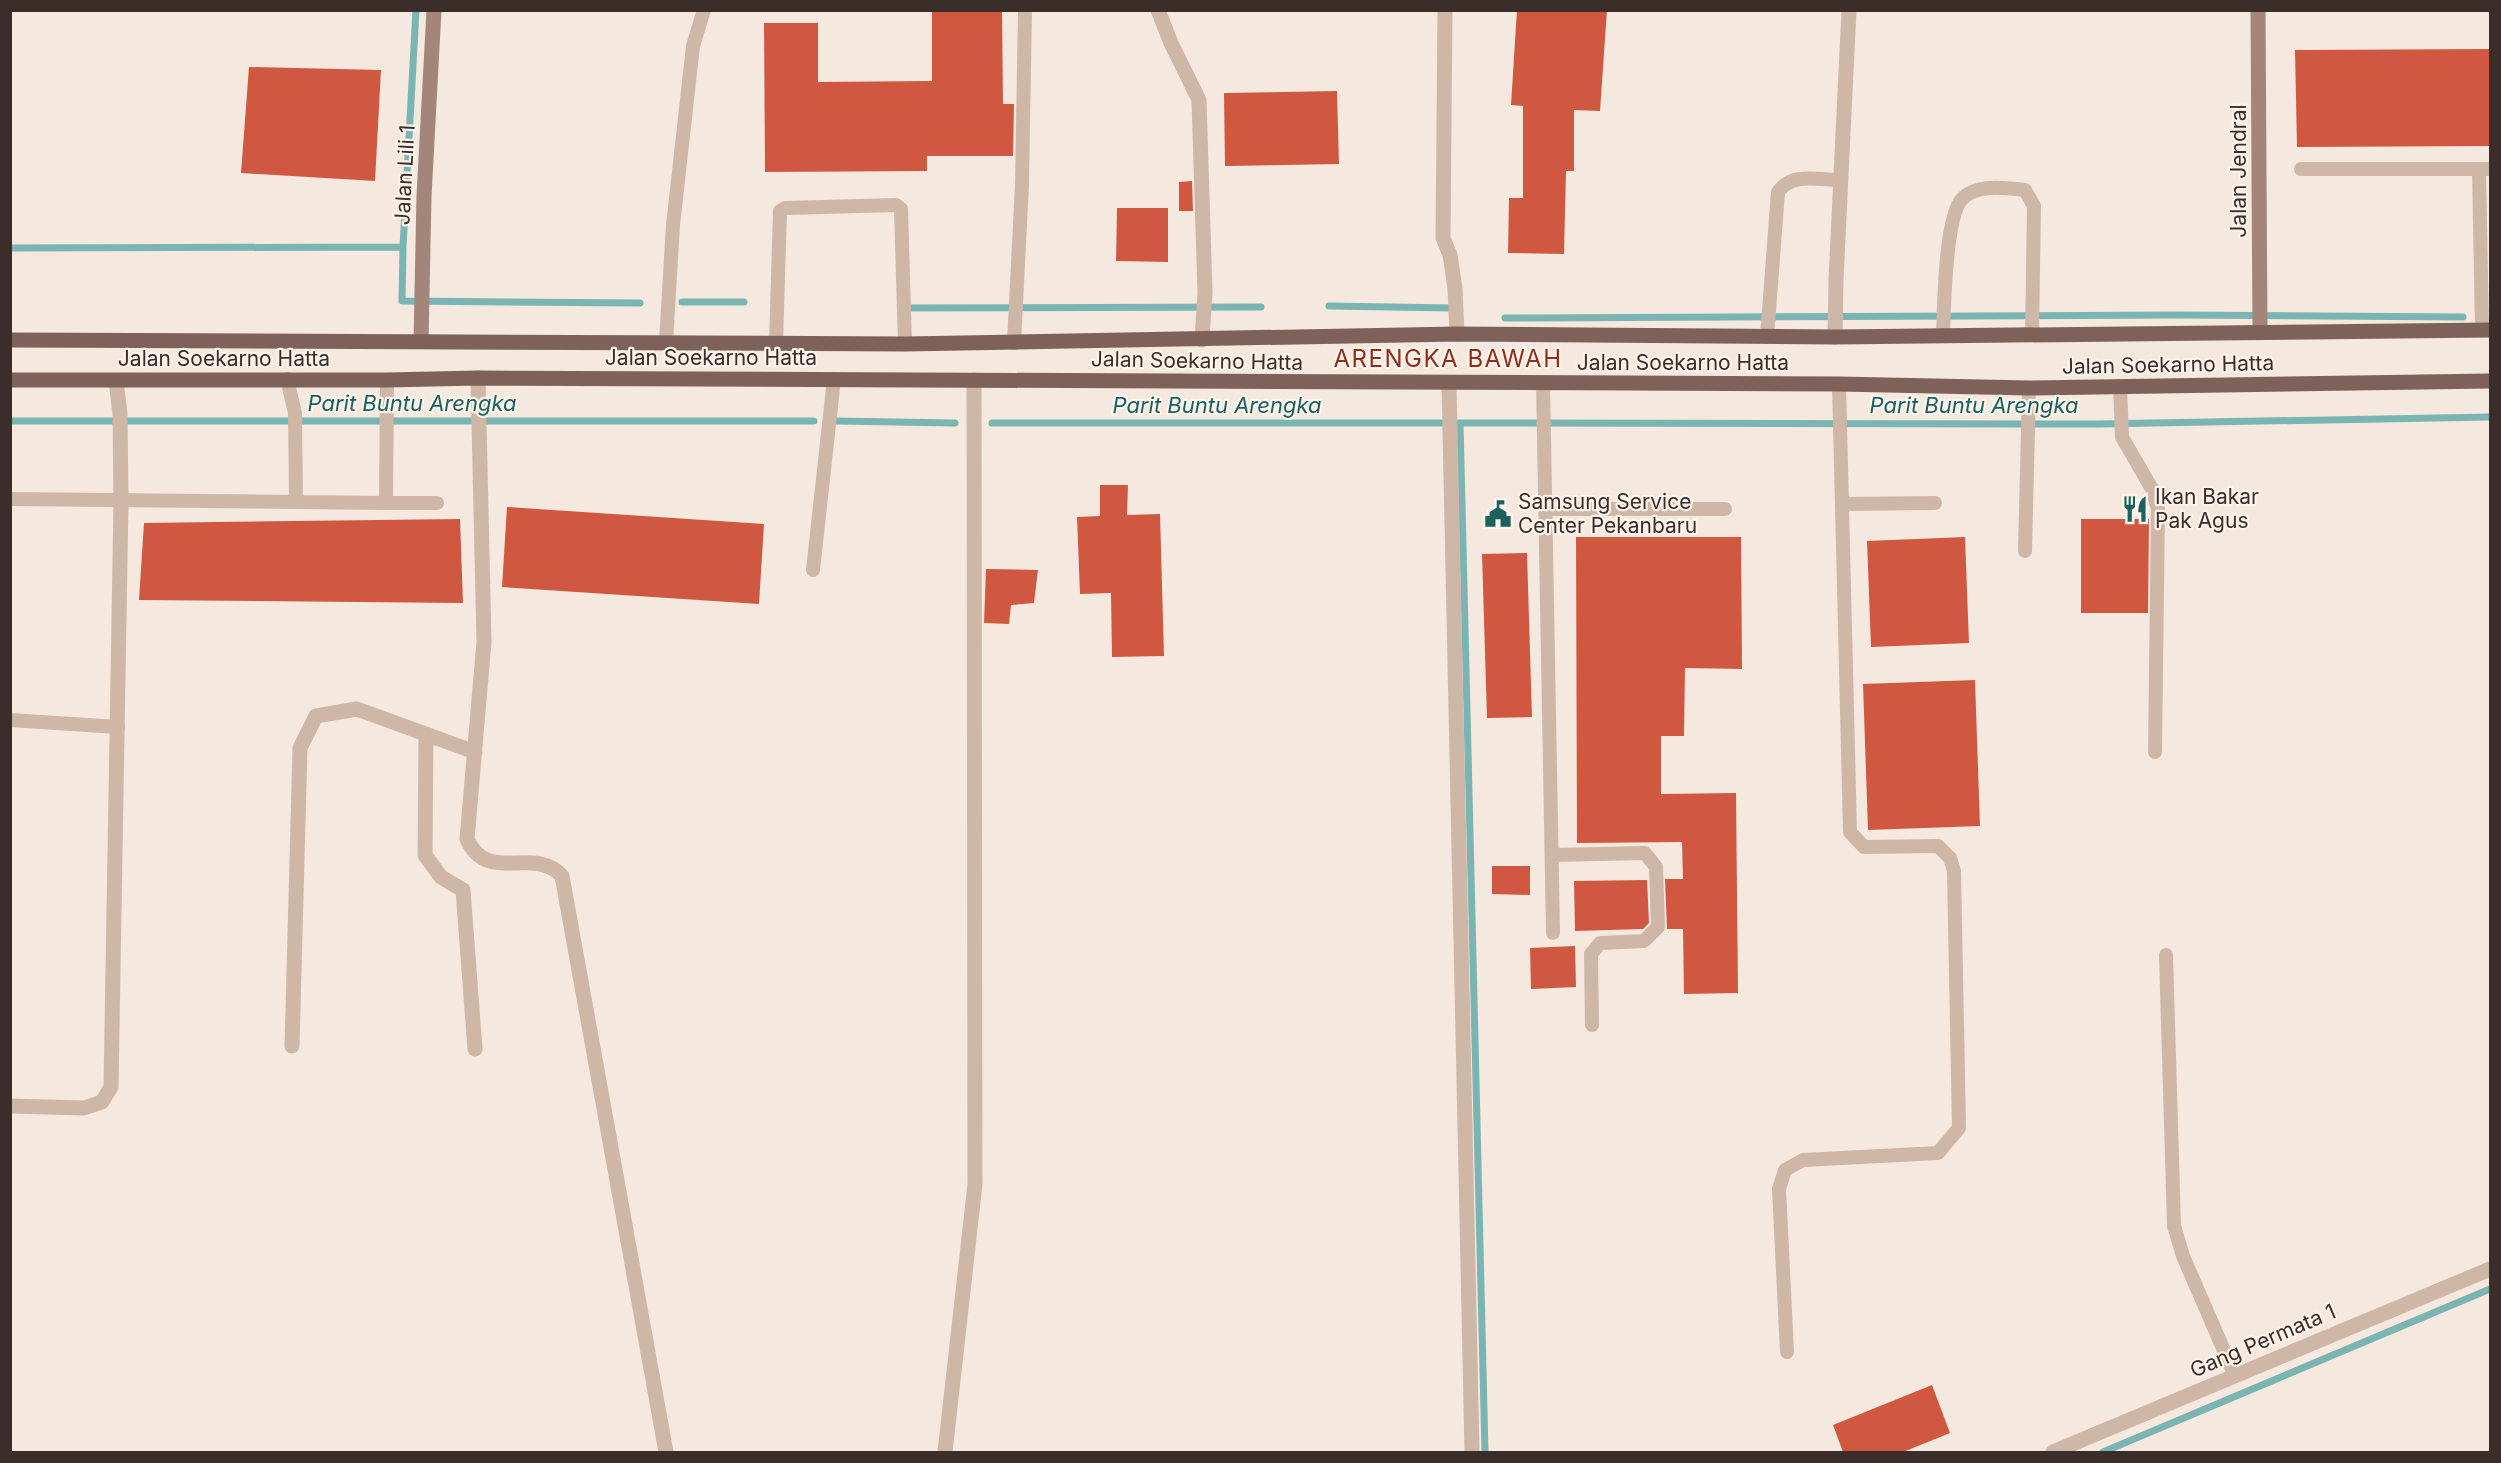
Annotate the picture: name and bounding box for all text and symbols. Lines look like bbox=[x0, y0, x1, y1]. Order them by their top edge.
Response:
street label: Jalan Jendral bbox=[2226, 104, 2251, 238]
street label: Jalan Lili 1 bbox=[389, 124, 420, 226]
district label: ARENGKA BAWAH bbox=[1334, 344, 1562, 373]
street label: Jalan Soekarno Hatta bbox=[605, 345, 817, 370]
street label: Jalan Soekarno Hatta bbox=[118, 346, 330, 371]
street label: Jalan Soekarno Hatta bbox=[1091, 346, 1303, 375]
street label: Jalan Soekarno Hatta bbox=[1577, 350, 1789, 375]
street label: Jalan Soekarno Hatta bbox=[2062, 350, 2274, 379]
water label: Parit Buntu Arengka bbox=[307, 390, 517, 416]
water label: Parit Buntu Arengka bbox=[1112, 392, 1322, 418]
water label: Parit Buntu Arengka bbox=[1869, 392, 2079, 418]
place label: Ikan Bakar Pak Agus bbox=[2155, 484, 2259, 533]
place label: Samsung Service Center Pekanbaru bbox=[1518, 489, 1697, 538]
restaurant icon: Ikan Bakar Pak Agus bbox=[2120, 494, 2150, 524]
public building icon: Samsung Service Center Pekanbaru bbox=[1483, 499, 1513, 529]
street label: Gang Permata 1 bbox=[2186, 1299, 2339, 1382]

